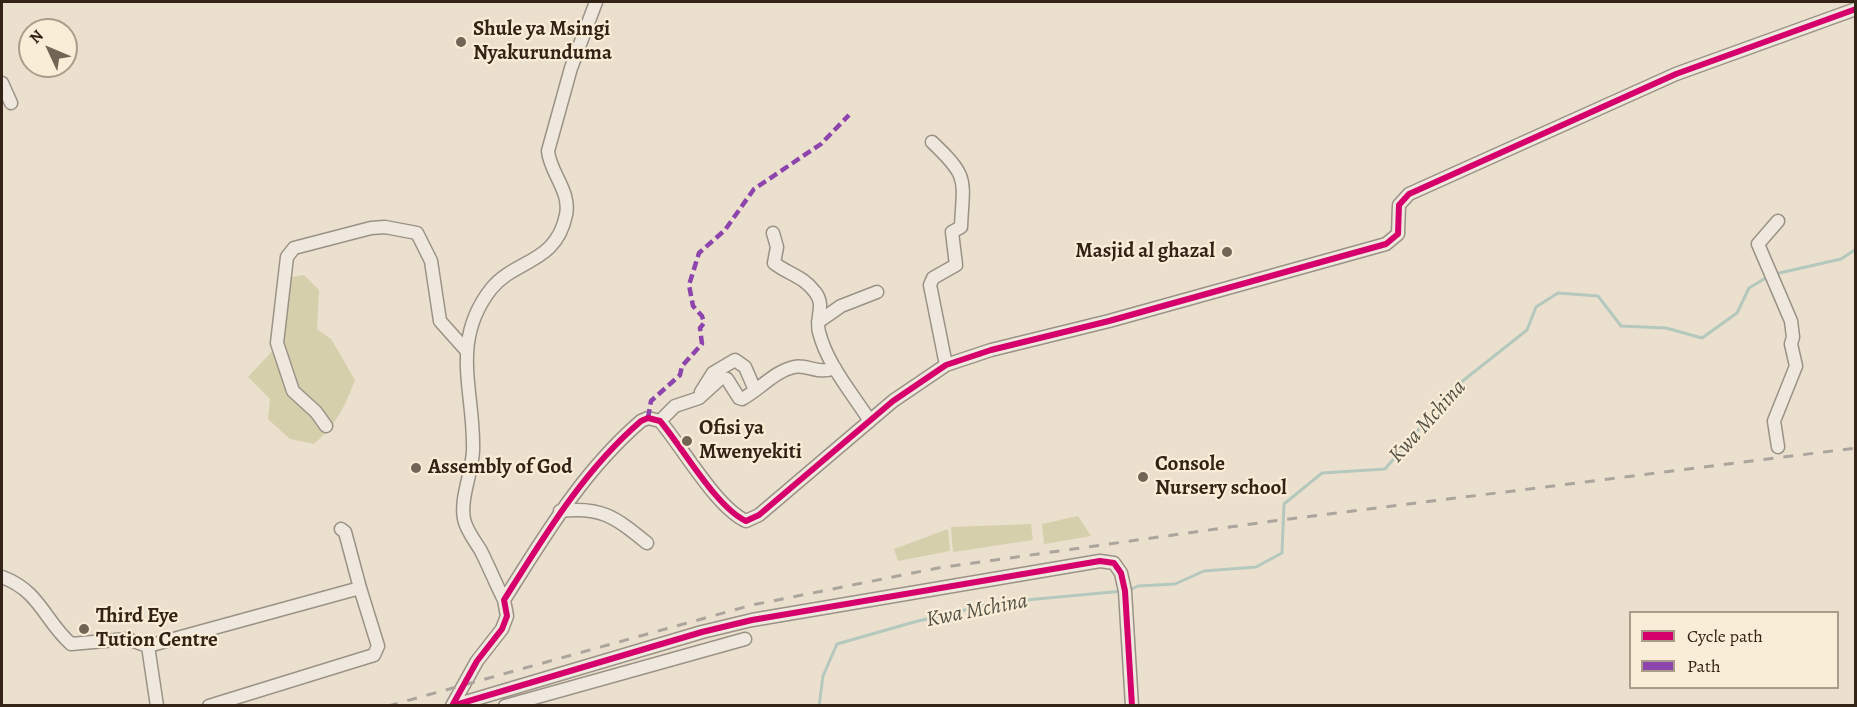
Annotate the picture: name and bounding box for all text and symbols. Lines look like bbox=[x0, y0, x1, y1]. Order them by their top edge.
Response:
place label: Shule ya Msingi Nyakurunduma bbox=[473, 17, 612, 67]
north arrow bbox=[18, 18, 78, 78]
text: N bbox=[25, 25, 48, 49]
marker: Shule ya Msingi Nyakurunduma bbox=[454, 35, 468, 49]
place label: Masjid al ghazal bbox=[1075, 239, 1215, 265]
marker: Masjid al ghazal bbox=[1220, 245, 1234, 259]
water label: Kwa Mchina bbox=[1384, 375, 1472, 469]
place label: Ofisi ya Mwenyekiti bbox=[699, 416, 802, 466]
marker: Ofisi ya Mwenyekiti bbox=[680, 434, 694, 448]
place label: Console Nursery school bbox=[1155, 452, 1287, 502]
place label: Assembly of God bbox=[428, 455, 572, 481]
marker: Assembly of God bbox=[409, 461, 423, 475]
marker: Console Nursery school bbox=[1136, 470, 1150, 484]
water label: Kwa Mchina bbox=[924, 588, 1030, 634]
place label: Third Eye Tution Centre bbox=[96, 604, 218, 654]
legend bbox=[1629, 611, 1839, 689]
marker: Third Eye Tution Centre bbox=[77, 622, 91, 636]
text: Cycle path bbox=[1687, 624, 1763, 648]
text: Path bbox=[1687, 654, 1721, 678]

